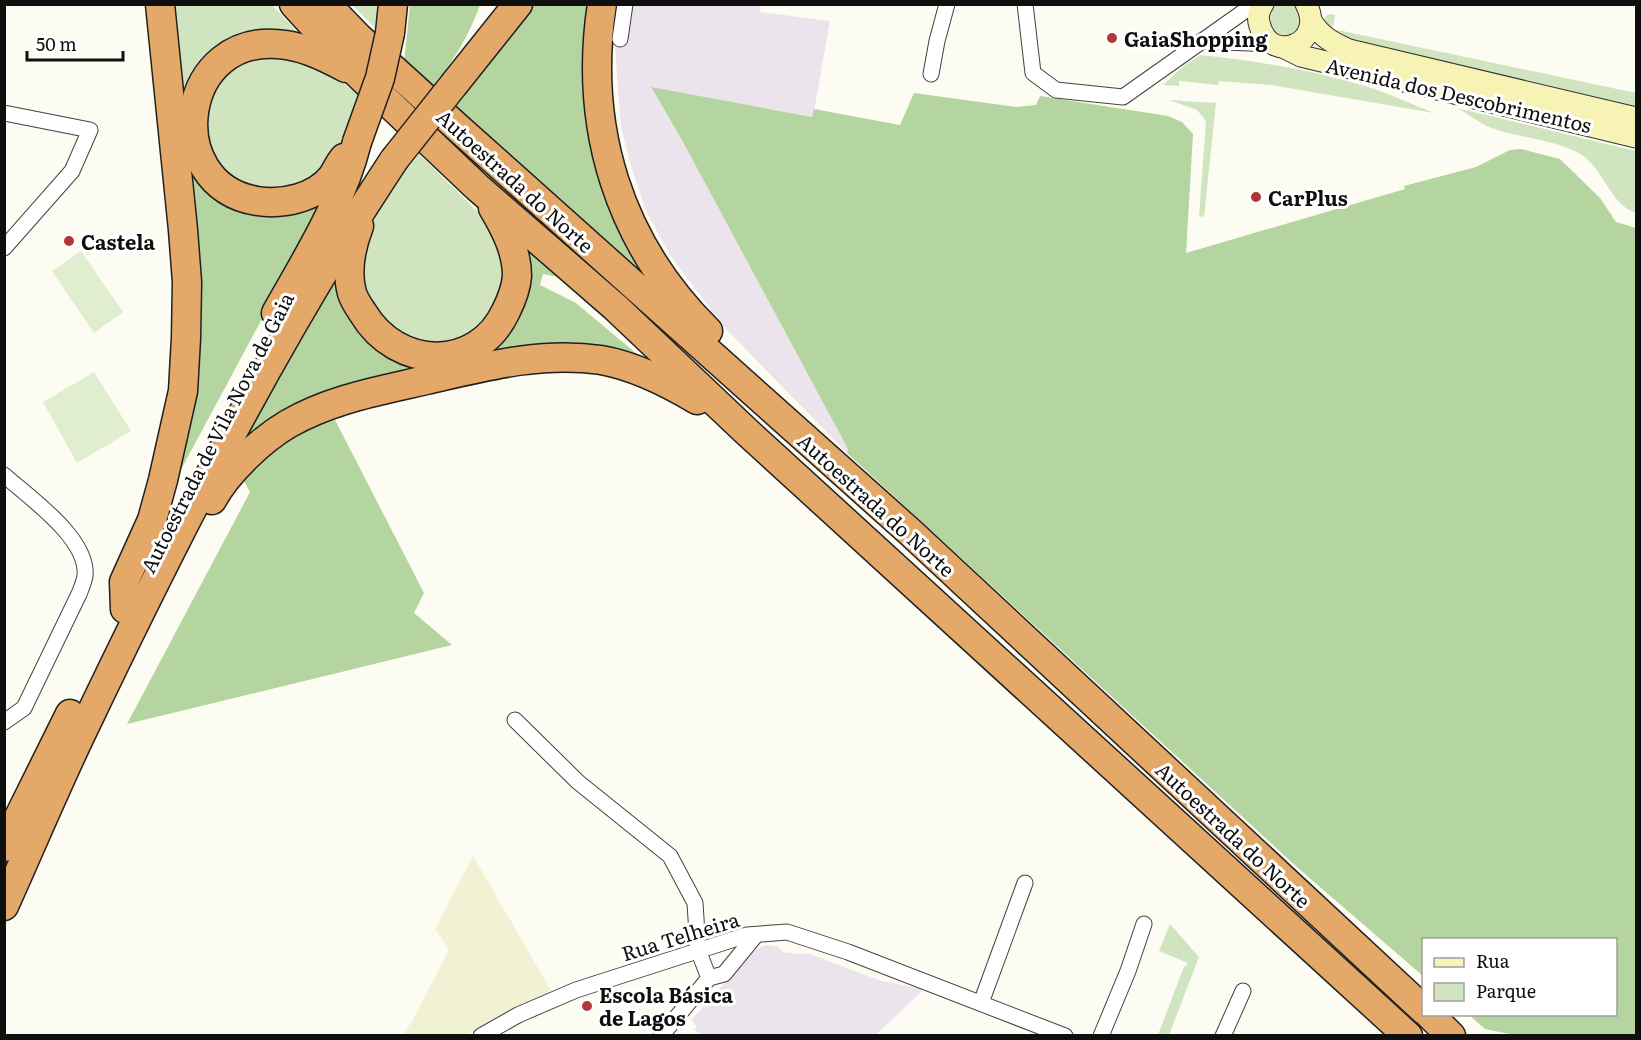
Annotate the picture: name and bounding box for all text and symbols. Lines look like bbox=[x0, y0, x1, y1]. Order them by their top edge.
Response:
place label: GaiaShopping bbox=[1124, 23, 1268, 53]
scale bar bbox=[27, 24, 123, 62]
text: 50 m bbox=[36, 30, 77, 57]
marker: GaiaShopping bbox=[1105, 31, 1119, 45]
street label: Avenida dos Descobrimentos bbox=[1323, 49, 1595, 139]
street label: Autoestrada do Norte bbox=[431, 101, 601, 259]
place label: CarPlus bbox=[1268, 182, 1348, 212]
marker: CarPlus bbox=[1249, 190, 1263, 204]
place label: Castela bbox=[81, 226, 155, 256]
marker: Castela bbox=[62, 234, 76, 248]
street label: Autoestrada de Vila Nova de Gaia bbox=[132, 286, 300, 578]
street label: Autoestrada do Norte bbox=[792, 425, 962, 583]
street label: Autoestrada do Norte bbox=[1150, 754, 1318, 914]
street label: Rua Telheira bbox=[617, 903, 743, 967]
legend bbox=[1422, 938, 1617, 1016]
text: Rua bbox=[1476, 947, 1510, 974]
text: Parque bbox=[1476, 977, 1536, 1004]
place label: Escola Básica de Lagos bbox=[599, 979, 734, 1032]
marker: Escola Básica de Lagos bbox=[580, 999, 594, 1013]

